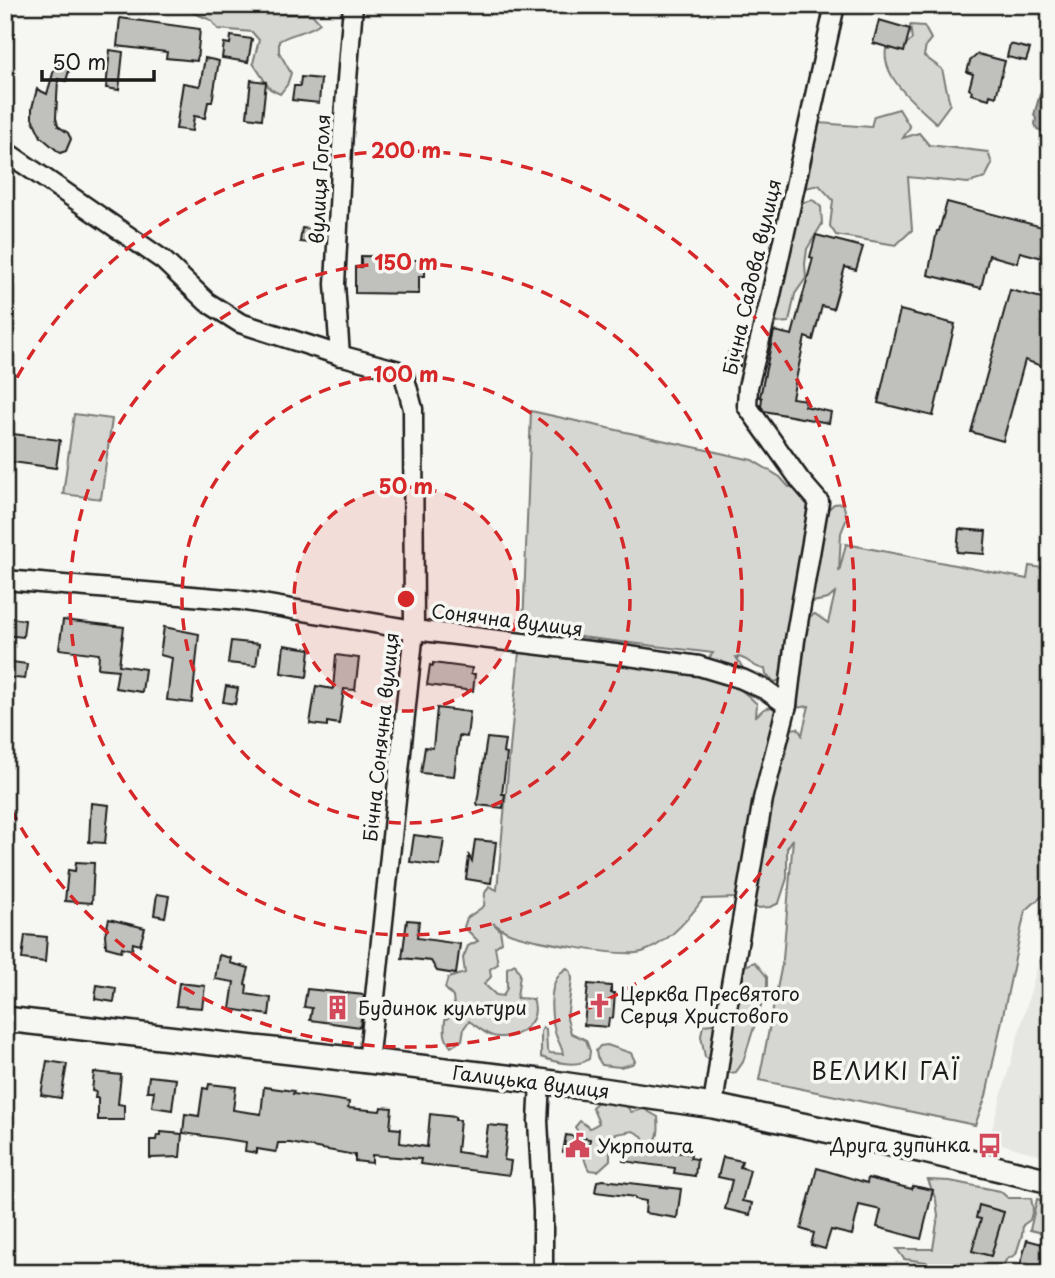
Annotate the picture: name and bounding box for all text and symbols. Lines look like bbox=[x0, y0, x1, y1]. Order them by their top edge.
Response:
scale bar bbox=[42, 38, 154, 82]
text: 50 m bbox=[52, 45, 106, 77]
street label: вулиця Гоголя bbox=[302, 113, 336, 245]
text: 200 m bbox=[371, 133, 441, 165]
street label: Бічна Садова вулиця bbox=[715, 176, 787, 377]
text: 150 m bbox=[374, 245, 438, 277]
text: 100 m bbox=[373, 357, 439, 389]
text: 50 m bbox=[379, 469, 433, 501]
centre of rings bbox=[394, 587, 418, 611]
street label: Сонячна вулиця bbox=[430, 596, 585, 642]
street label: Бічна Сонячна вулиця bbox=[355, 631, 405, 843]
place label: Церква Пресвятого Серця Христового bbox=[620, 979, 800, 1029]
church icon: Церква Пресвятого Серця Христового bbox=[586, 991, 614, 1019]
place label: Будинок культури bbox=[358, 993, 527, 1021]
building icon: Будинок культури bbox=[324, 994, 352, 1022]
district label: ВЕЛИКІ ГАЇ bbox=[811, 1053, 961, 1088]
street label: Галицька вулиця bbox=[451, 1057, 611, 1105]
place label: Друга зупинка bbox=[830, 1130, 970, 1158]
place label: Укрпошта bbox=[597, 1131, 693, 1159]
bus stop icon: Друга зупинка bbox=[976, 1131, 1004, 1159]
public building icon: Укрпошта bbox=[563, 1132, 591, 1160]

